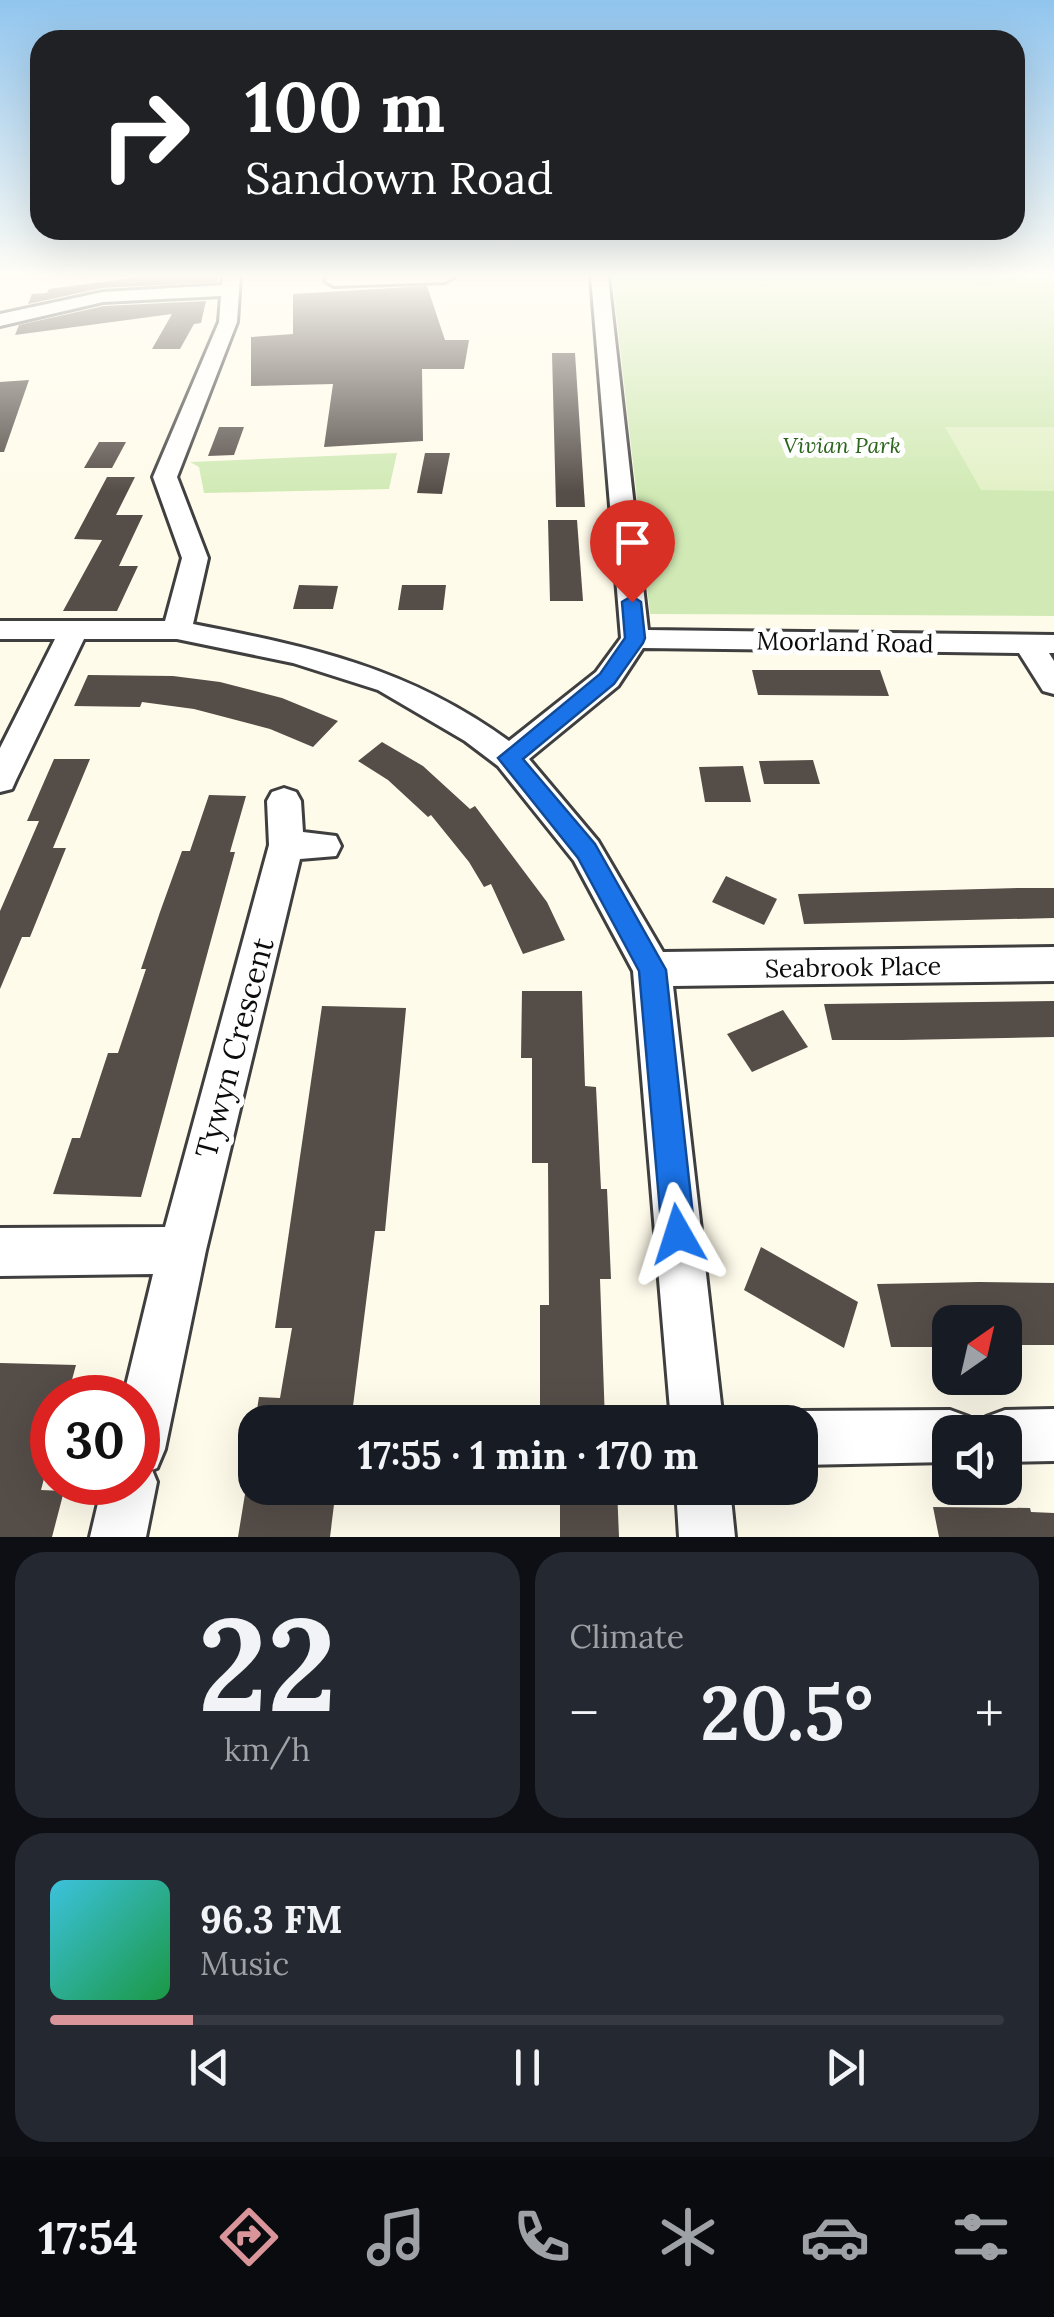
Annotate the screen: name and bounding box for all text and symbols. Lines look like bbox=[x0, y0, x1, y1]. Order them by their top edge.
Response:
text: 100 m bbox=[245, 62, 445, 151]
icon: right bbox=[80, 70, 210, 200]
text: Sandown Road bbox=[245, 149, 553, 206]
park label: Vivian Park bbox=[783, 431, 901, 459]
pin bbox=[590, 500, 675, 603]
icon: arrive bbox=[605, 515, 660, 570]
street label: Moorland Road bbox=[756, 624, 934, 660]
street label: Tywyn Crescent bbox=[186, 933, 283, 1162]
street label: Seabrook Place bbox=[765, 949, 941, 985]
position arrow bbox=[626, 1182, 730, 1286]
north arrow bbox=[932, 1305, 1022, 1395]
map controls bbox=[932, 1305, 1022, 1505]
speed limit sign: 30 bbox=[30, 1375, 160, 1505]
button: sound bbox=[932, 1415, 1022, 1505]
text: 17:55 · 1 min · 170 m bbox=[358, 1431, 698, 1479]
text: 22 bbox=[198, 1580, 337, 1747]
text: Climate bbox=[570, 1616, 684, 1657]
text: 20.5° bbox=[700, 1665, 873, 1761]
text: − bbox=[570, 1678, 599, 1748]
text: + bbox=[975, 1678, 1004, 1748]
text: km/h bbox=[224, 1729, 310, 1770]
text: 96.3 FM bbox=[200, 1895, 343, 1943]
text: Music bbox=[200, 1943, 289, 1984]
icon: previous bbox=[182, 2040, 237, 2095]
icon: pause bbox=[500, 2040, 555, 2095]
icon: next bbox=[818, 2040, 873, 2095]
icon: directions bbox=[214, 2202, 284, 2272]
icon: music bbox=[361, 2202, 431, 2272]
icon: phone bbox=[507, 2202, 577, 2272]
icon: climate bbox=[653, 2202, 723, 2272]
icon: car bbox=[800, 2202, 870, 2272]
icon: filters bbox=[946, 2202, 1016, 2272]
text: 17:54 bbox=[38, 2209, 138, 2266]

